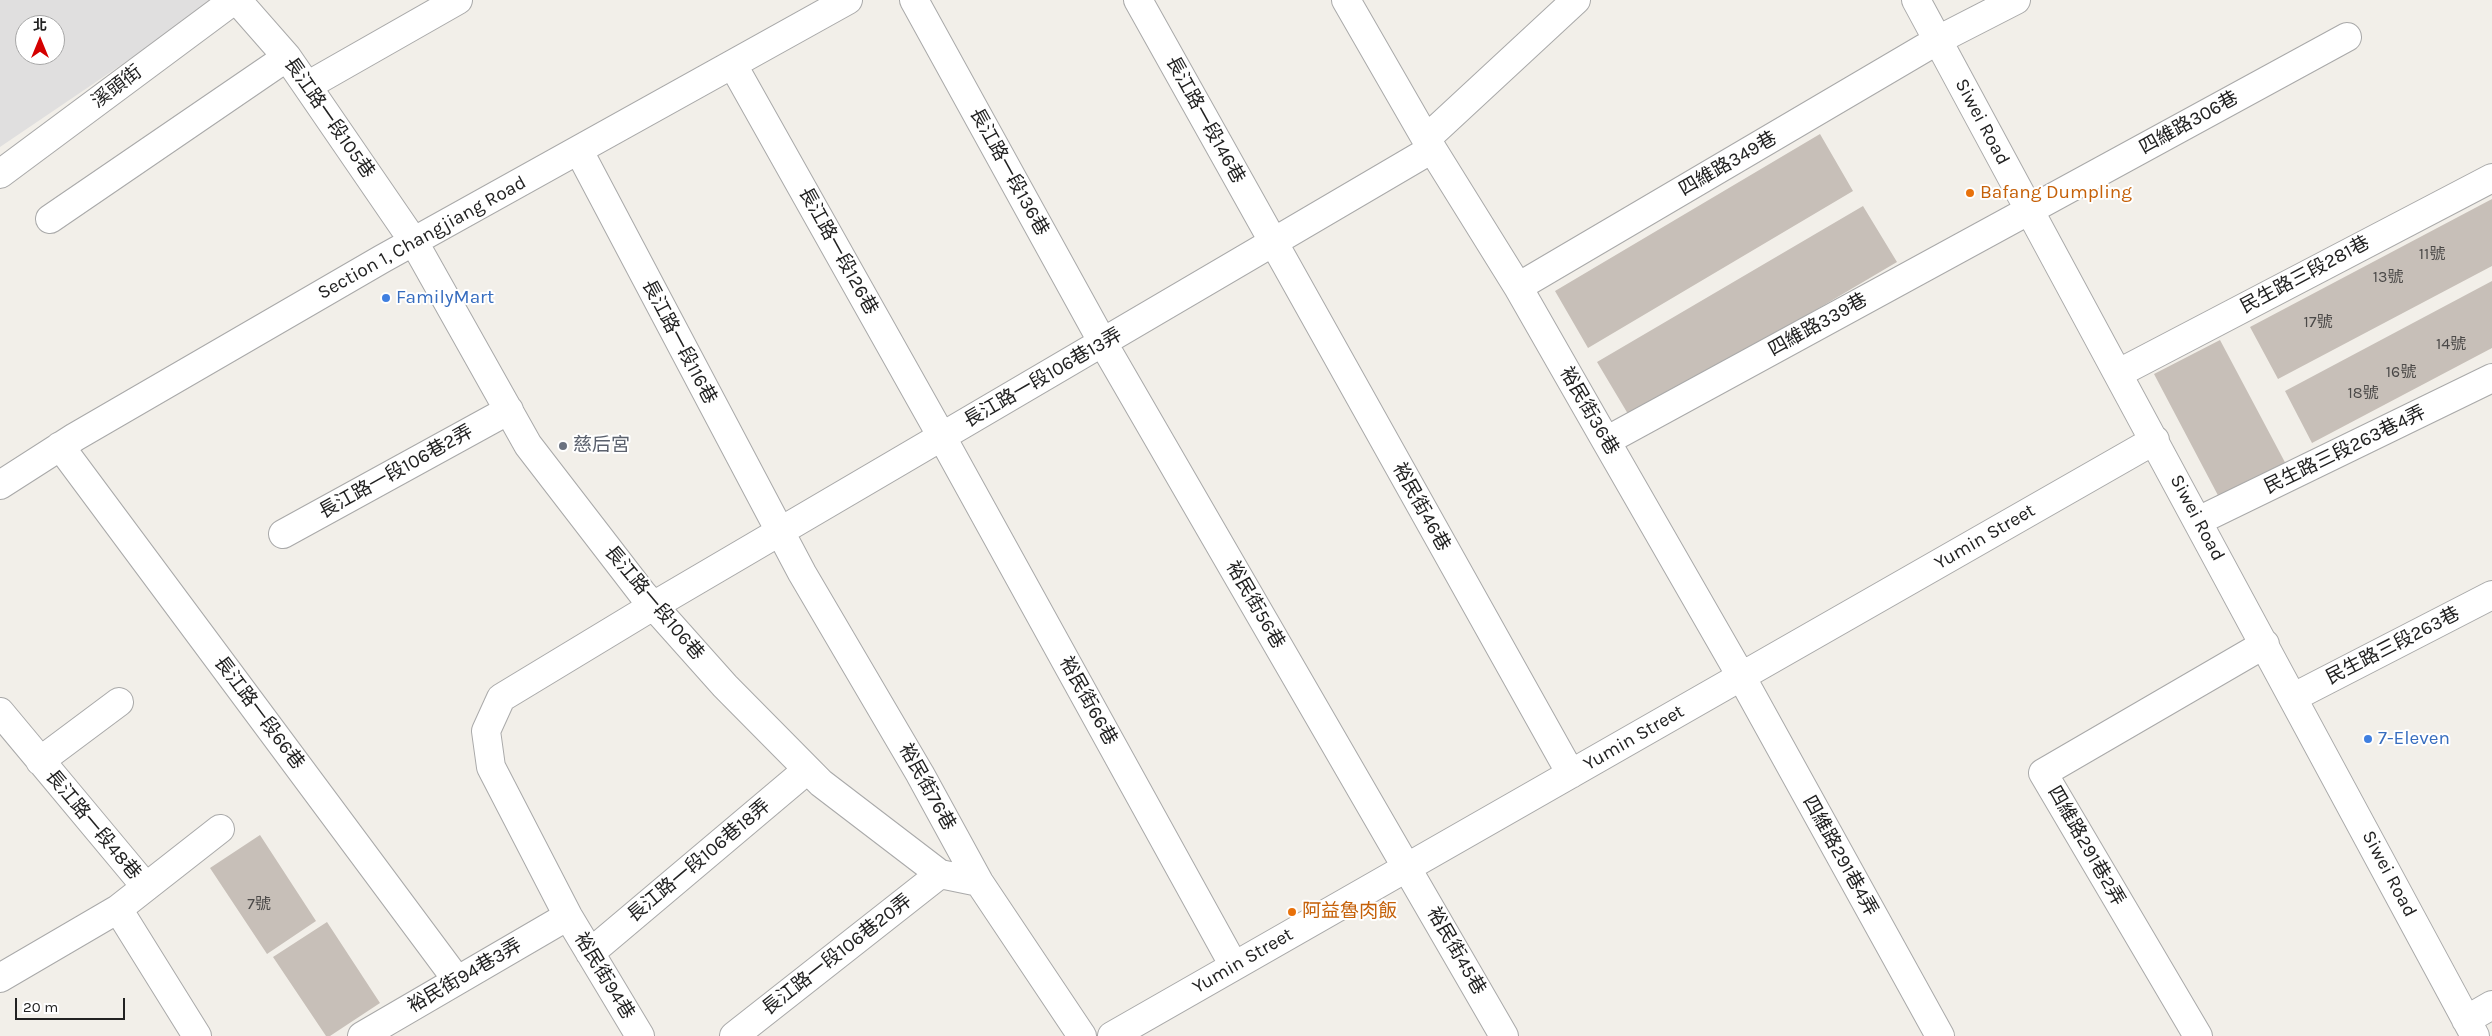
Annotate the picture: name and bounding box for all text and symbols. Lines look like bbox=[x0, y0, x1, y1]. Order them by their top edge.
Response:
north arrow bbox=[15, 15, 65, 65]
text: 北 bbox=[33, 17, 47, 34]
street label: 長江路一段146巷 bbox=[1161, 52, 1249, 188]
street label: 長江路一段105巷 bbox=[279, 53, 379, 183]
street label: 溪頭街 bbox=[87, 61, 147, 113]
street label: Siwei Road bbox=[1950, 75, 2014, 169]
street label: 四維路306巷 bbox=[2136, 87, 2242, 159]
street label: 長江路一段136巷 bbox=[965, 104, 1053, 240]
street label: 四維路349巷 bbox=[1675, 127, 1781, 201]
street label: Section 1, Changjiang Road bbox=[314, 171, 530, 305]
place label: Bafang Dumpling bbox=[1980, 182, 2132, 204]
street label: 長江路一段126巷 bbox=[794, 183, 882, 319]
marker: Bafang Dumpling bbox=[1964, 187, 1976, 199]
street label: 民生路三段281巷 bbox=[2237, 231, 2373, 319]
house number: 11號 bbox=[2419, 244, 2445, 264]
house number: 13號 bbox=[2373, 267, 2403, 287]
street label: 長江路一段116巷 bbox=[637, 276, 721, 408]
place label: FamilyMart bbox=[396, 287, 494, 309]
street label: 四維路339巷 bbox=[1765, 288, 1871, 362]
marker: FamilyMart bbox=[380, 292, 392, 304]
house number: 17號 bbox=[2304, 312, 2332, 332]
street label: 長江路一段106巷13弄 bbox=[960, 323, 1126, 433]
house number: 14號 bbox=[2436, 334, 2466, 354]
house number: 16號 bbox=[2386, 362, 2416, 382]
street label: 裕民街36巷 bbox=[1555, 363, 1623, 459]
house number: 18號 bbox=[2347, 383, 2379, 403]
street label: 民生路三段263巷4弄 bbox=[2261, 401, 2429, 499]
street label: 長江路一段106巷2弄 bbox=[315, 420, 477, 524]
place label: 慈后宮 bbox=[573, 435, 630, 457]
marker: 慈后宮 bbox=[557, 440, 569, 452]
street label: 裕民街46巷 bbox=[1387, 459, 1455, 555]
street label: Siwei Road bbox=[2165, 471, 2229, 565]
street label: Yumin Street bbox=[1931, 499, 2039, 575]
street label: 長江路一段106巷 bbox=[599, 541, 709, 665]
street label: 裕民街56巷 bbox=[1221, 557, 1289, 653]
street label: 民生路三段263巷 bbox=[2322, 602, 2464, 690]
street label: 長江路一段66巷 bbox=[209, 652, 309, 774]
street label: 裕民街66巷 bbox=[1054, 653, 1122, 749]
street label: Yumin Street bbox=[1580, 700, 1688, 776]
place label: 7-Eleven bbox=[2378, 728, 2450, 750]
marker: 7-Eleven bbox=[2362, 733, 2374, 745]
street label: 裕民街76巷 bbox=[894, 740, 960, 834]
street label: 長江路一段48巷 bbox=[40, 765, 146, 885]
street label: 四維路291巷2弄 bbox=[2043, 782, 2129, 910]
street label: 四維路291巷4弄 bbox=[1798, 792, 1882, 920]
street label: 長江路一段106巷18弄 bbox=[623, 795, 775, 927]
street label: Siwei Road bbox=[2357, 827, 2421, 921]
street label: 長江路一段106巷20弄 bbox=[758, 889, 916, 1021]
house number: 7號 bbox=[247, 894, 271, 914]
place label: 阿益魯肉飯 bbox=[1302, 901, 1397, 923]
street label: 裕民街45巷 bbox=[1422, 903, 1490, 999]
marker: 阿益魯肉飯 bbox=[1286, 906, 1298, 918]
street label: Yumin Street bbox=[1189, 923, 1297, 999]
street label: 裕民街94巷 bbox=[569, 928, 639, 1024]
street label: 裕民街94巷3弄 bbox=[404, 934, 526, 1018]
scale bar bbox=[18, 988, 128, 1020]
text: 20 m bbox=[23, 998, 58, 1016]

